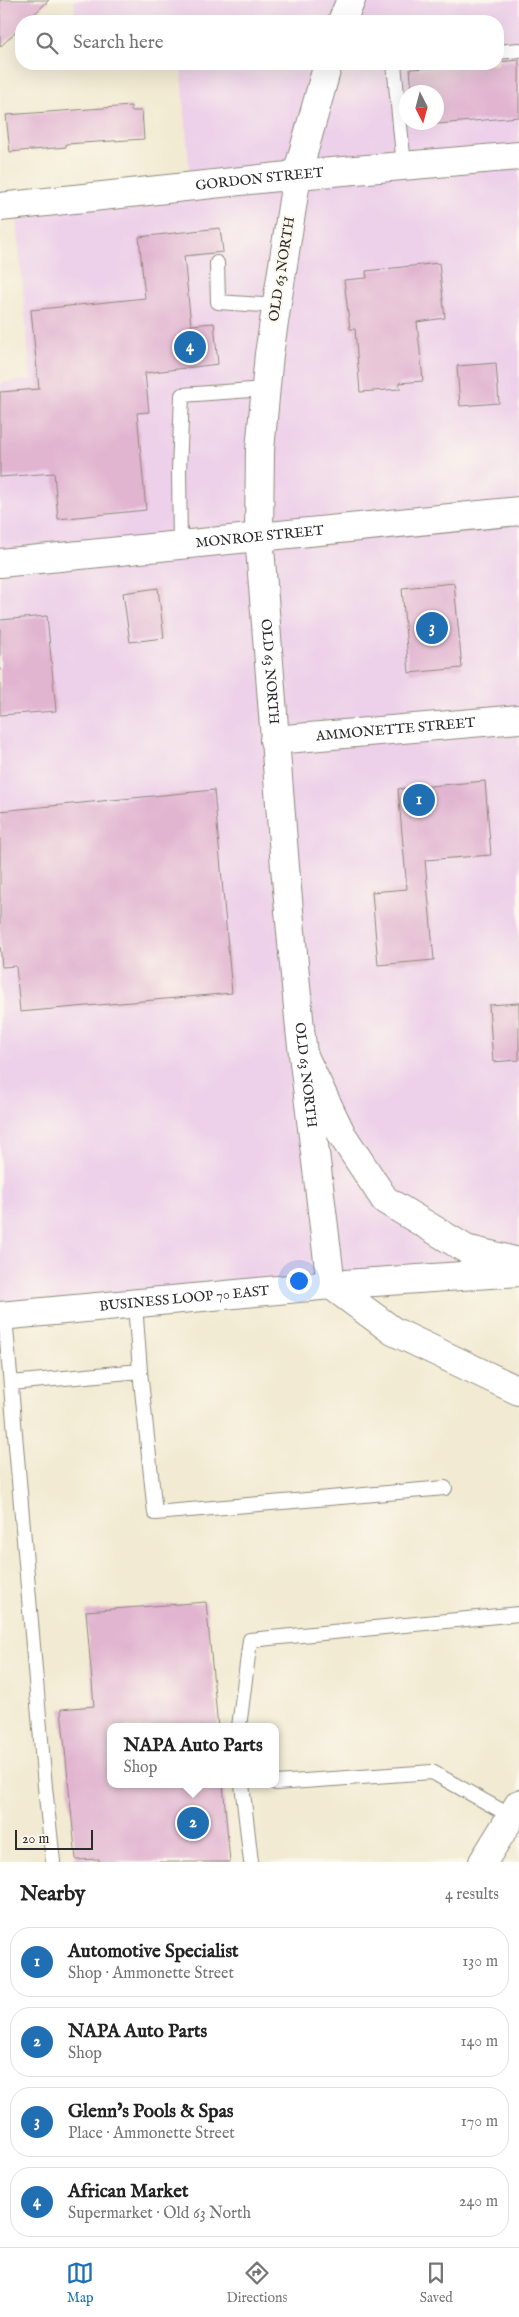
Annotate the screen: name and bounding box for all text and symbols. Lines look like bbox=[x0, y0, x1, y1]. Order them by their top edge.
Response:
search box bbox=[15, 15, 504, 70]
icon: search bbox=[33, 29, 61, 57]
text: Search here bbox=[73, 31, 164, 55]
north arrow bbox=[399, 85, 444, 130]
street label: GORDON STREET bbox=[195, 164, 325, 195]
street label: OLD 63 NORTH bbox=[265, 215, 299, 323]
pin: 4 bbox=[174, 328, 206, 366]
street label: MONROE STREET bbox=[195, 522, 325, 552]
pin: 3 bbox=[416, 609, 448, 647]
street label: OLD 63 NORTH bbox=[257, 618, 283, 725]
street label: AMMONETTE STREET bbox=[314, 714, 477, 745]
pin: 1 bbox=[403, 781, 435, 819]
street label: OLD 63 NORTH bbox=[290, 1022, 321, 1129]
your location bbox=[286, 1268, 312, 1294]
street label: BUSINESS LOOP 70 EAST bbox=[98, 1282, 271, 1316]
popup bbox=[107, 1723, 279, 1788]
text: NAPA Auto Parts bbox=[123, 1734, 263, 1758]
text: Shop bbox=[123, 1758, 157, 1778]
pin: 2 bbox=[177, 1804, 209, 1842]
scale bar bbox=[15, 1827, 92, 1850]
text: 20 m bbox=[22, 1830, 49, 1848]
text: Nearby bbox=[20, 1881, 85, 1908]
text: 4 results bbox=[445, 1885, 499, 1905]
text: Automotive Specialist bbox=[68, 1940, 239, 1964]
text: 1 bbox=[34, 1952, 40, 1972]
text: 130 m bbox=[462, 1952, 498, 1972]
text: Shop · Ammonette Street bbox=[68, 1964, 234, 1984]
text: NAPA Auto Parts bbox=[68, 2020, 207, 2044]
text: 2 bbox=[33, 2032, 41, 2052]
text: 140 m bbox=[460, 2032, 498, 2052]
text: Shop bbox=[68, 2044, 102, 2064]
text: Glenn's Pools & Spas bbox=[68, 2100, 234, 2124]
text: 3 bbox=[34, 2112, 40, 2132]
text: 170 m bbox=[461, 2112, 498, 2132]
text: Place · Ammonette Street bbox=[68, 2124, 235, 2144]
text: African Market bbox=[68, 2180, 189, 2204]
text: 4 bbox=[33, 2192, 41, 2212]
text: 240 m bbox=[459, 2192, 498, 2212]
text: Supermarket · Old 63 North bbox=[68, 2204, 251, 2224]
tab: Map bbox=[66, 2259, 94, 2307]
tab: Directions bbox=[226, 2259, 287, 2307]
tab: Saved bbox=[420, 2259, 453, 2307]

